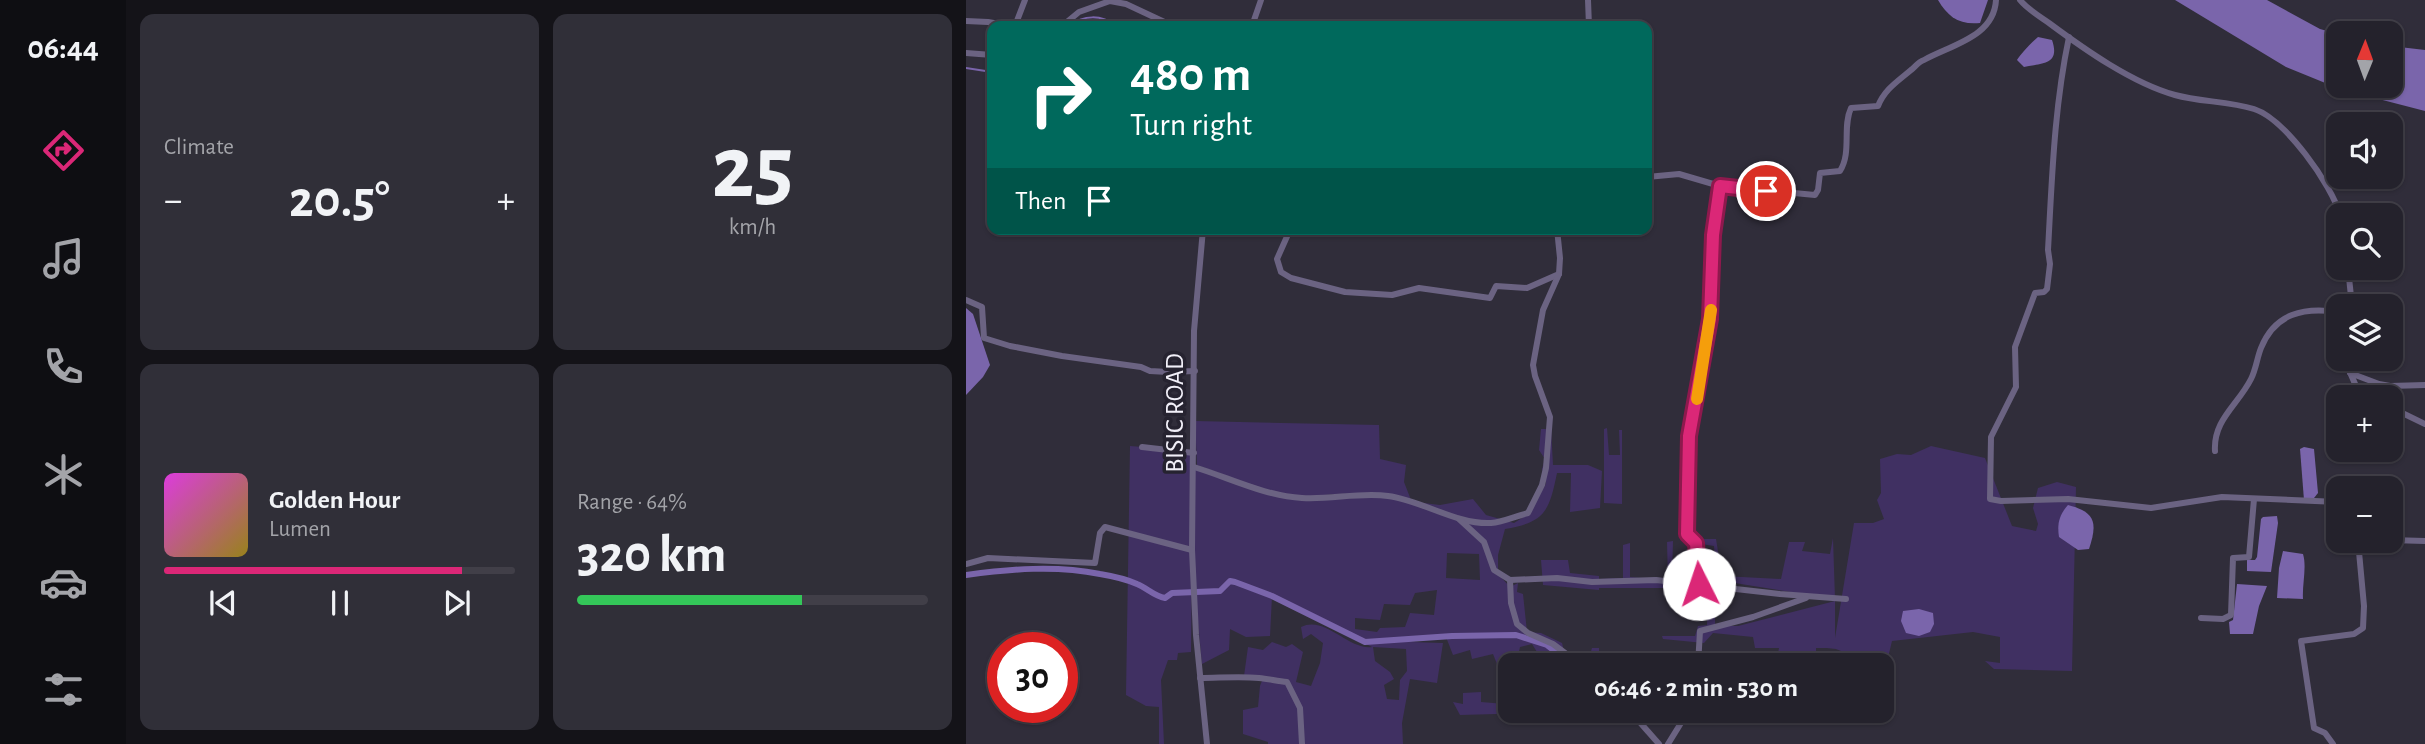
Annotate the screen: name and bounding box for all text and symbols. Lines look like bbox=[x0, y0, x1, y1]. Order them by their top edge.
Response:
north arrow bbox=[2326, 21, 2403, 98]
map controls bbox=[2326, 21, 2403, 553]
text: 06:44 bbox=[27, 32, 99, 64]
icon: right bbox=[1015, 49, 1106, 140]
text: 480 m bbox=[1130, 51, 1251, 100]
text: Turn right bbox=[1130, 109, 1252, 141]
button: sound bbox=[2326, 112, 2403, 189]
text: 25 bbox=[711, 123, 794, 214]
icon: directions bbox=[39, 126, 88, 175]
text: Climate bbox=[164, 136, 234, 159]
pin bbox=[1736, 161, 1796, 221]
icon: arrive bbox=[1747, 172, 1785, 210]
text: 20.5° bbox=[289, 174, 390, 226]
text: − bbox=[164, 182, 182, 220]
text: + bbox=[497, 182, 515, 220]
icon: arrive bbox=[1080, 182, 1118, 220]
text: Then bbox=[1015, 188, 1066, 214]
button: search bbox=[2326, 203, 2403, 280]
text: km/h bbox=[729, 216, 776, 239]
icon: music bbox=[39, 234, 88, 283]
button: layers bbox=[2326, 294, 2403, 371]
icon: phone bbox=[39, 342, 88, 391]
street label: BISIC ROAD bbox=[1162, 353, 1188, 473]
button: + bbox=[2326, 385, 2403, 462]
icon: climate bbox=[39, 450, 88, 499]
button: − bbox=[2326, 476, 2403, 553]
text: Golden Hour bbox=[269, 487, 400, 513]
text: Range · 64% bbox=[577, 491, 687, 514]
text: Lumen bbox=[269, 518, 331, 541]
text: 320 km bbox=[577, 529, 727, 581]
position arrow bbox=[1662, 547, 1736, 621]
icon: car bbox=[39, 558, 88, 607]
icon: previous bbox=[204, 584, 242, 622]
icon: pause bbox=[321, 584, 359, 622]
icon: next bbox=[438, 584, 476, 622]
speed limit sign: 30 bbox=[987, 632, 1078, 723]
icon: filters bbox=[39, 665, 88, 714]
text: 06:46 · 2 min · 530 m bbox=[1594, 675, 1798, 701]

